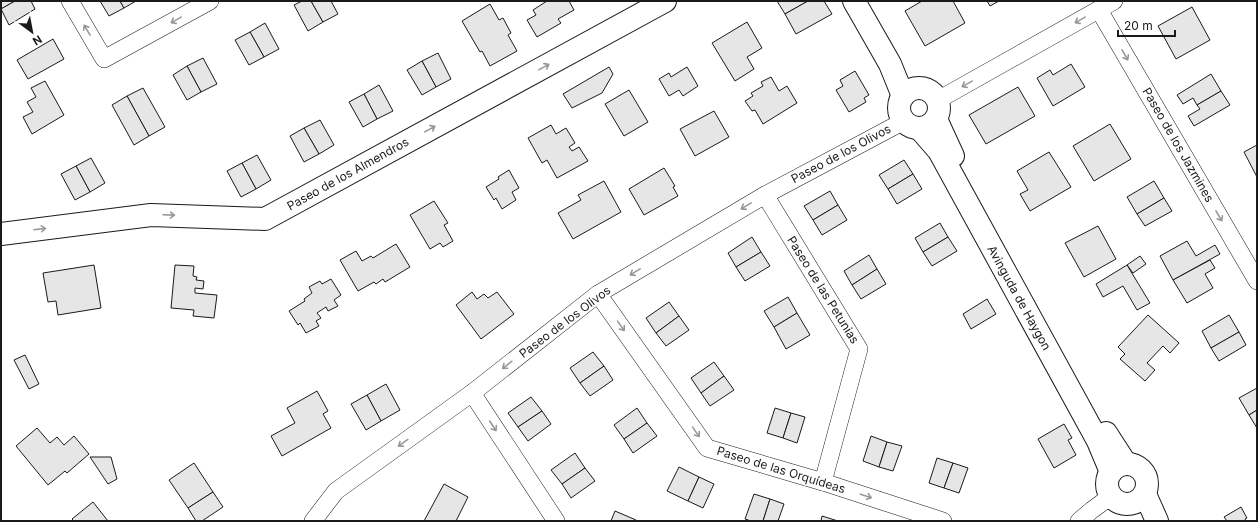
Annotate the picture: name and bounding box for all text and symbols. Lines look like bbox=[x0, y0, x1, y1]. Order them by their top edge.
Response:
north arrow bbox=[12, 12, 52, 52]
scale bar bbox=[1118, 12, 1175, 38]
one-way arrow bbox=[170, 16, 182, 24]
one-way arrow bbox=[1074, 17, 1086, 25]
text: 20 m bbox=[1124, 18, 1153, 33]
one-way arrow bbox=[82, 24, 90, 36]
text: N bbox=[30, 32, 45, 49]
one-way arrow bbox=[1122, 49, 1130, 61]
one-way arrow bbox=[538, 63, 550, 70]
one-way arrow bbox=[961, 81, 973, 88]
street label: Paseo de los Jazmines bbox=[1139, 85, 1217, 205]
street label: Paseo de los Olivos bbox=[788, 121, 893, 186]
one-way arrow bbox=[424, 125, 436, 132]
street label: Paseo de los Almendros bbox=[284, 134, 411, 213]
one-way arrow bbox=[741, 202, 752, 210]
one-way arrow bbox=[1216, 210, 1224, 222]
one-way arrow bbox=[162, 212, 175, 219]
one-way arrow bbox=[33, 225, 46, 233]
street label: Paseo de las Petunias bbox=[784, 233, 863, 346]
street label: Avinguda de Haygon bbox=[984, 243, 1054, 353]
one-way arrow bbox=[629, 269, 641, 277]
street label: Paseo de los Olivos bbox=[516, 282, 613, 361]
one-way arrow bbox=[617, 320, 625, 331]
one-way arrow bbox=[502, 361, 513, 370]
one-way arrow bbox=[489, 420, 497, 431]
one-way arrow bbox=[692, 426, 700, 437]
one-way arrow bbox=[397, 439, 408, 447]
street label: Paseo de las Orquídeas bbox=[715, 443, 847, 496]
one-way arrow bbox=[860, 493, 873, 500]

